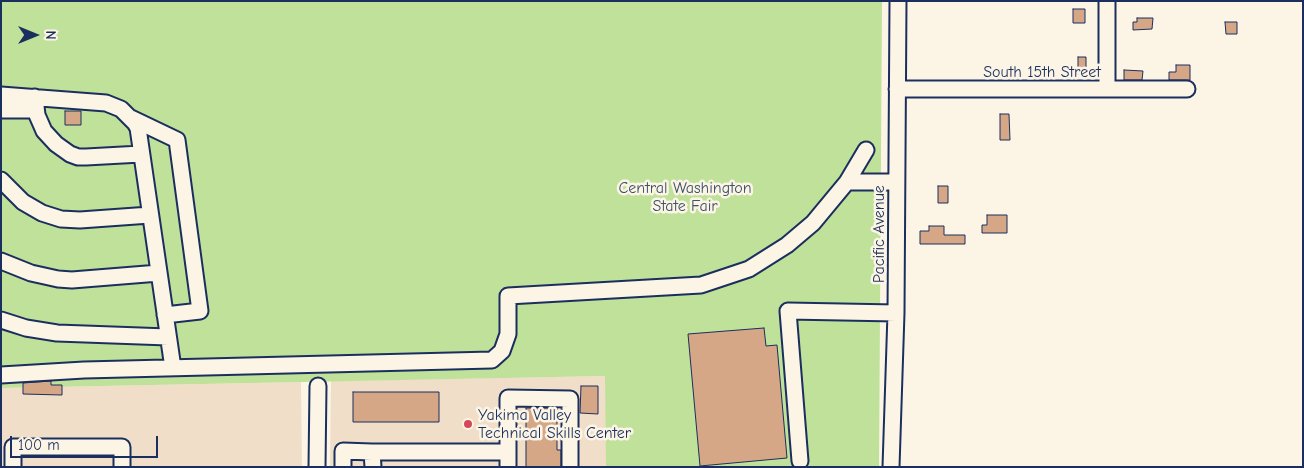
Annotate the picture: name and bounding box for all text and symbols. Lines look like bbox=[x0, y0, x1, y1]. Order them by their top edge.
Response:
north arrow bbox=[10, 10, 60, 60]
text: N bbox=[42, 30, 59, 40]
street label: South 15th Street bbox=[983, 62, 1101, 82]
park label: Central Washington State Fair bbox=[618, 178, 752, 216]
street label: Pacific Avenue bbox=[869, 185, 889, 283]
place label: Yakima Valley Technical Skills Center bbox=[478, 405, 631, 443]
marker: Yakima Valley Technical Skills Center bbox=[462, 418, 474, 430]
scale bar bbox=[12, 426, 160, 458]
text: 100 m bbox=[18, 436, 60, 454]

